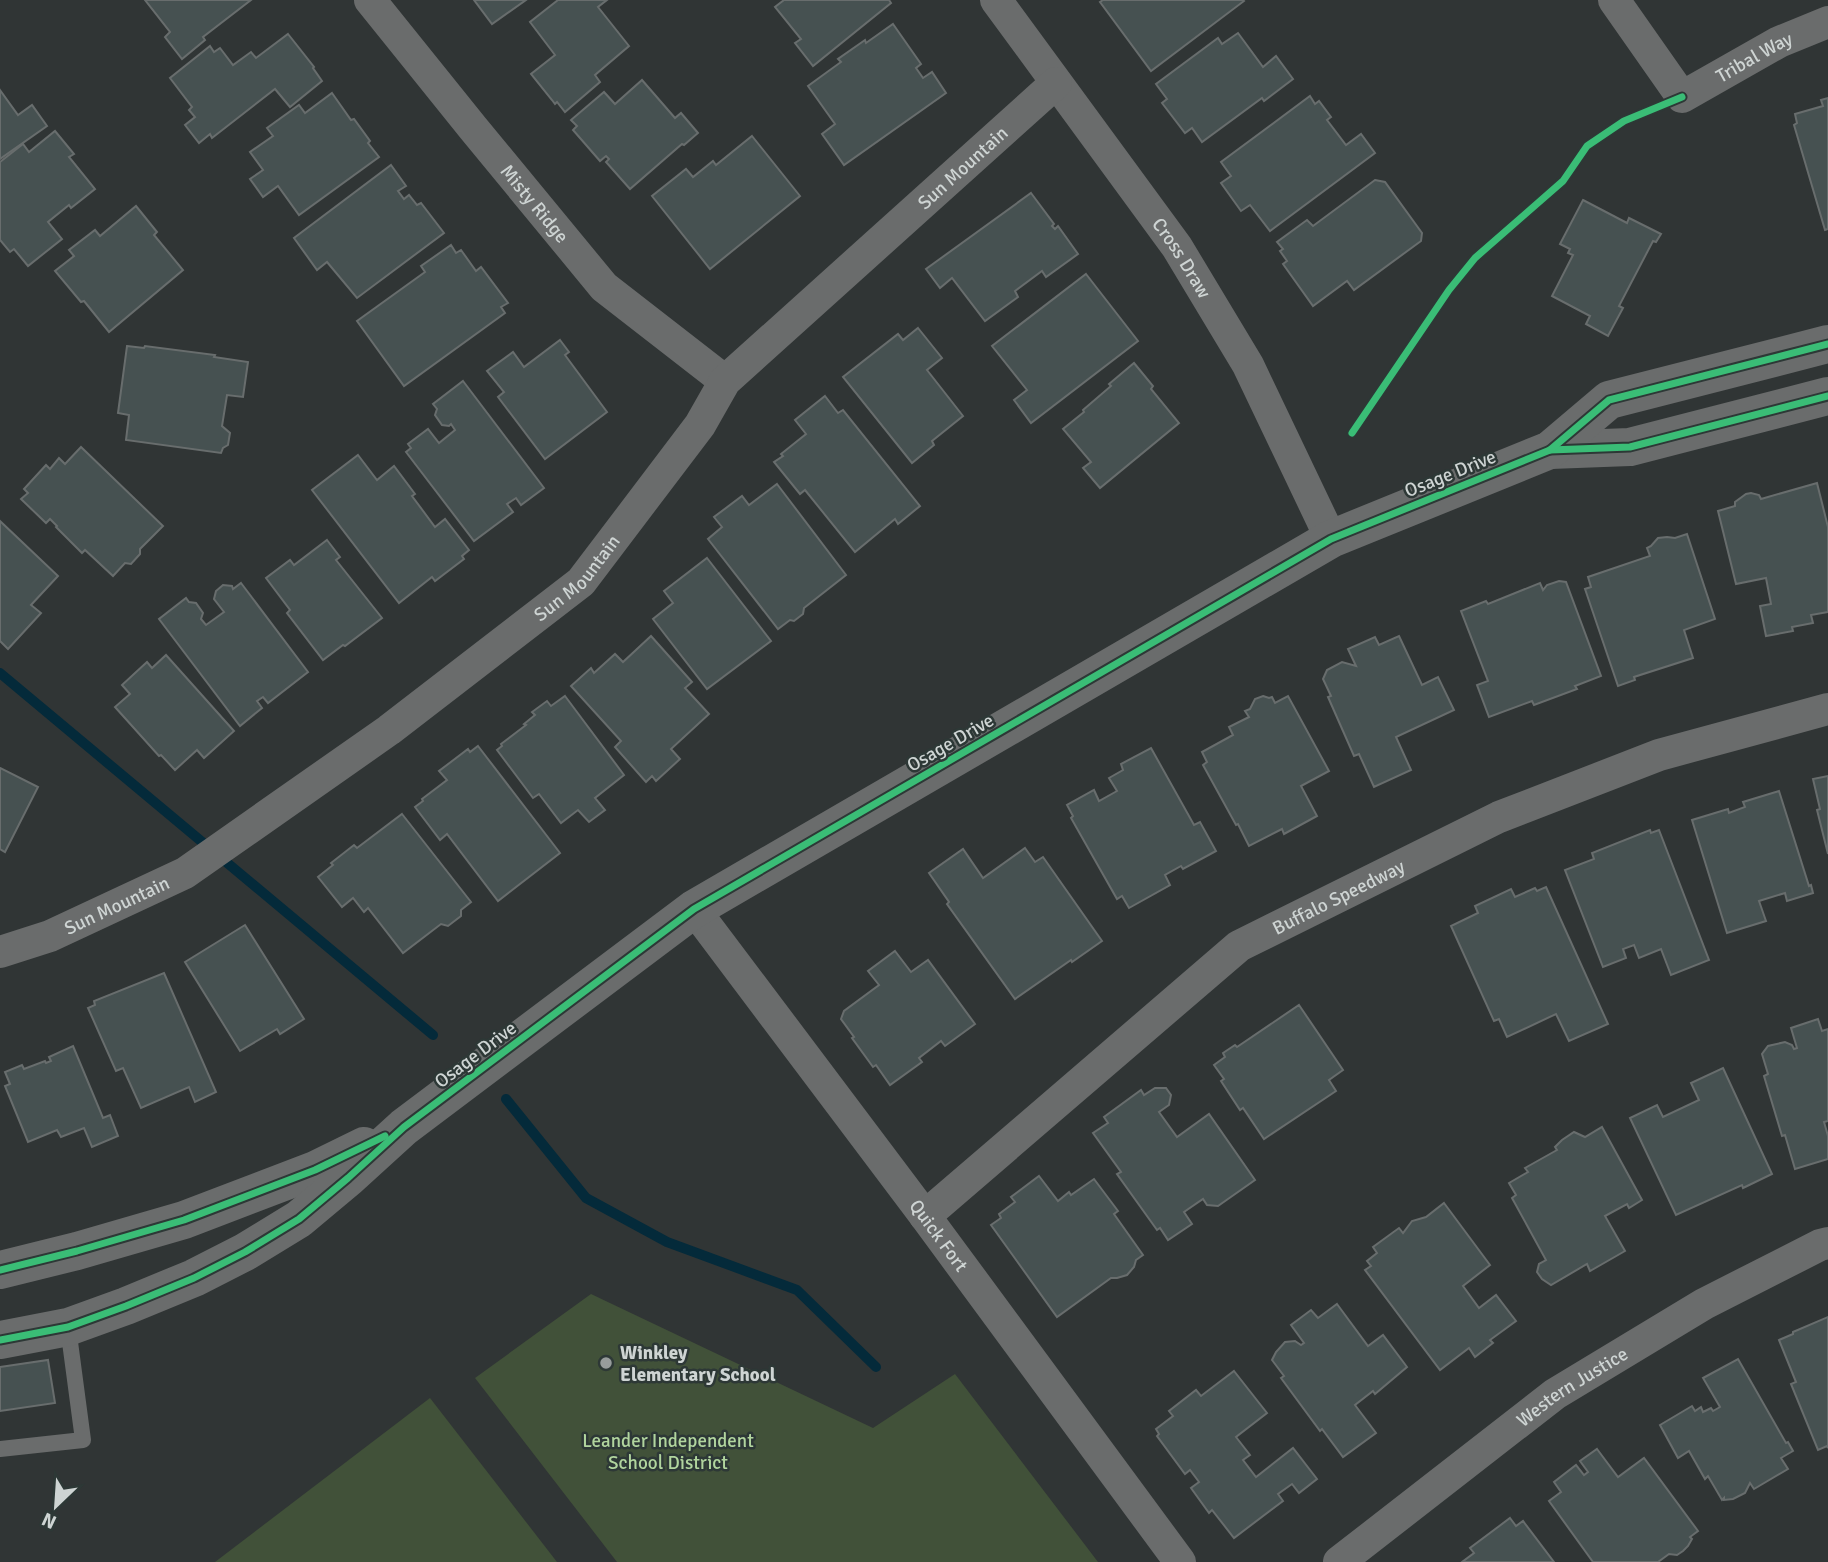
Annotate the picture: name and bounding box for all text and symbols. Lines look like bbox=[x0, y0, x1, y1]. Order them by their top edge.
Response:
street label: Tribal Way bbox=[1712, 27, 1796, 88]
street label: Sun Mountain bbox=[913, 121, 1013, 215]
street label: Misty Ridge bbox=[495, 160, 574, 248]
street label: Cross Draw bbox=[1147, 213, 1216, 303]
street label: Osage Drive bbox=[1401, 445, 1500, 503]
street label: Sun Mountain bbox=[529, 530, 626, 627]
street label: Osage Drive bbox=[903, 708, 998, 777]
street label: Buffalo Speedway bbox=[1269, 855, 1409, 941]
street label: Sun Mountain bbox=[61, 871, 173, 941]
street label: Osage Drive bbox=[430, 1016, 521, 1093]
street label: Quick Fort bbox=[904, 1195, 973, 1277]
place label: Winkley Elementary School bbox=[620, 1341, 776, 1387]
street label: Western Justice bbox=[1512, 1342, 1632, 1432]
marker: Winkley Elementary School bbox=[598, 1355, 614, 1371]
park label: Leander Independent School District bbox=[582, 1429, 754, 1475]
north arrow bbox=[21, 1471, 91, 1541]
text: N bbox=[38, 1507, 60, 1534]

